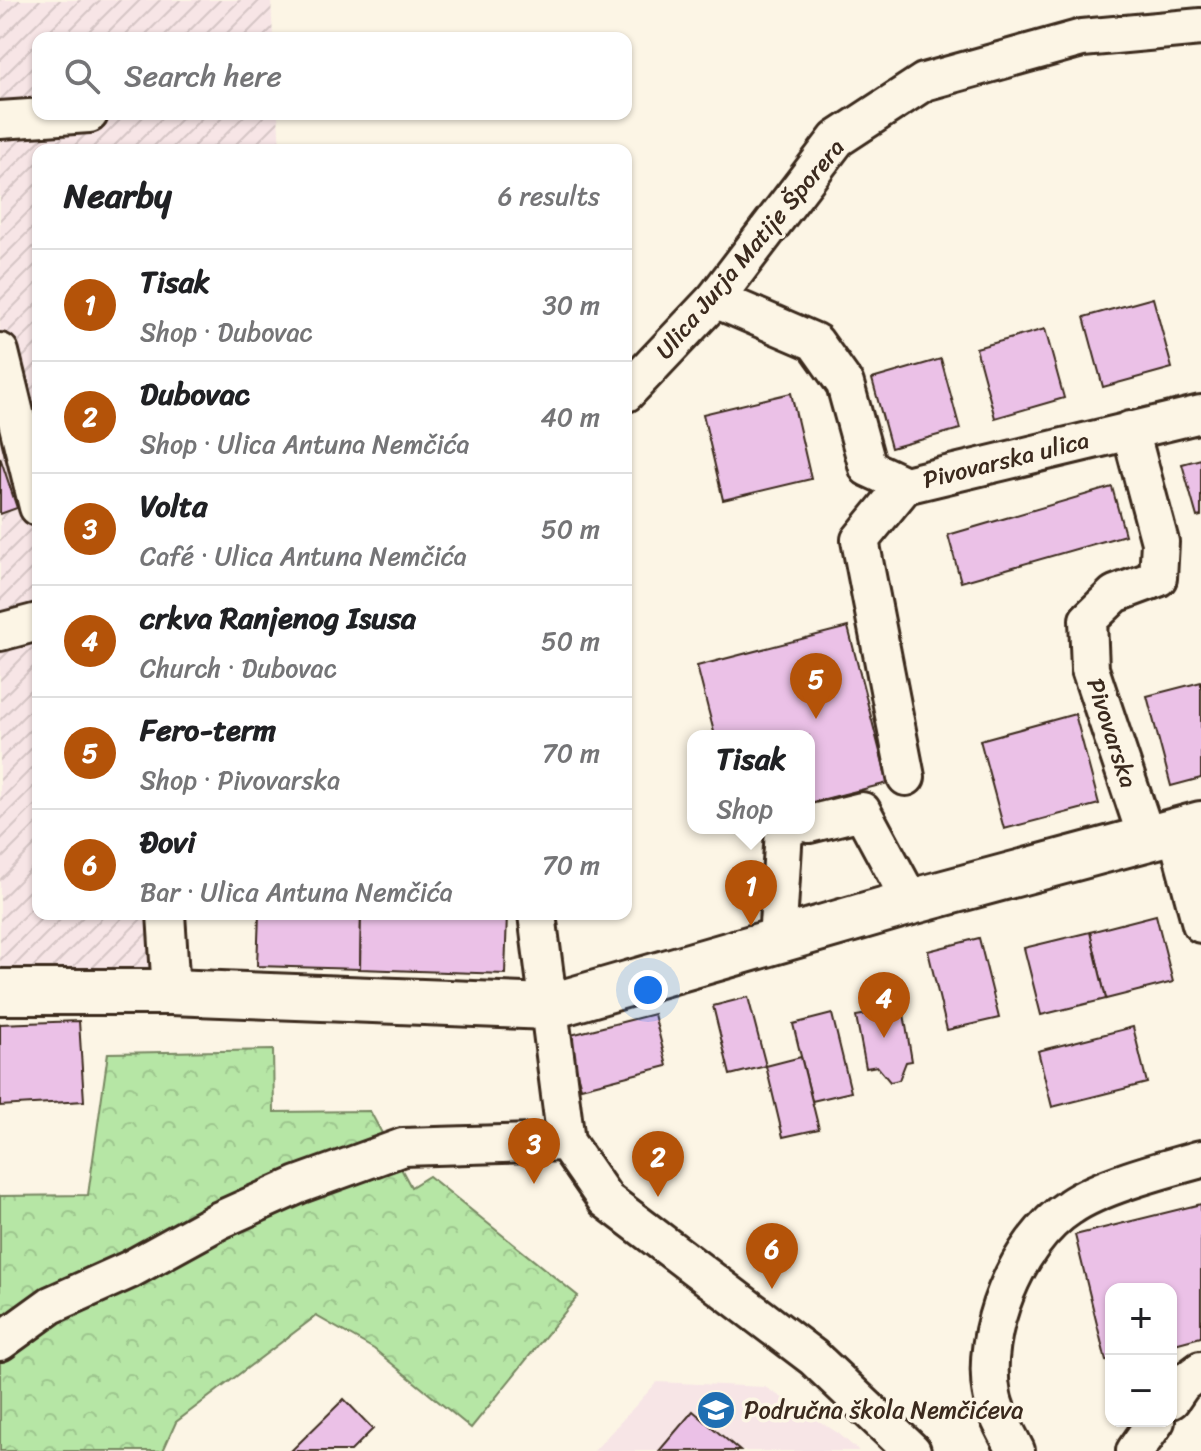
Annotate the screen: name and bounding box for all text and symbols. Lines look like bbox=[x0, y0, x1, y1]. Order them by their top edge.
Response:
search box bbox=[32, 32, 632, 120]
text: Search here bbox=[124, 49, 282, 103]
icon: search bbox=[60, 54, 104, 98]
street label: Ulica Jurja Matije Šporera bbox=[645, 129, 855, 369]
text: Nearby bbox=[64, 166, 172, 226]
text: 6 results bbox=[498, 173, 600, 219]
text: Tisak bbox=[140, 255, 210, 309]
text: 1 bbox=[84, 282, 96, 328]
text: 30 m bbox=[543, 282, 600, 328]
text: Shop · Dubovac bbox=[140, 309, 312, 355]
text: Dubovac bbox=[140, 367, 250, 421]
text: 2 bbox=[82, 394, 98, 440]
text: 40 m bbox=[541, 394, 600, 440]
street label: Pivovarska ulica bbox=[918, 419, 1094, 501]
text: Shop · Ulica Antuna Nemčića bbox=[140, 421, 470, 467]
text: Volta bbox=[140, 479, 207, 533]
text: 3 bbox=[83, 506, 97, 552]
text: 50 m bbox=[541, 506, 600, 552]
text: Café · Ulica Antuna Nemčića bbox=[140, 533, 467, 579]
text: crkva Ranjenog Isusa bbox=[140, 591, 416, 645]
text: 4 bbox=[82, 618, 98, 664]
text: 50 m bbox=[541, 618, 600, 664]
text: Church · Dubovac bbox=[140, 645, 337, 691]
pin: 5 bbox=[790, 653, 842, 719]
street label: Pivovarska bbox=[1075, 673, 1149, 793]
text: Fero-term bbox=[140, 703, 276, 757]
text: 5 bbox=[82, 730, 98, 776]
text: 70 m bbox=[542, 730, 600, 776]
popup bbox=[687, 730, 815, 834]
text: Tisak bbox=[716, 732, 786, 786]
text: Shop · Pivovarska bbox=[140, 757, 340, 803]
text: Shop bbox=[716, 786, 773, 832]
text: Đovi bbox=[140, 815, 195, 869]
text: 6 bbox=[83, 842, 97, 888]
text: 70 m bbox=[542, 842, 600, 888]
pin: 1 bbox=[725, 860, 777, 926]
text: Bar · Ulica Antuna Nemčića bbox=[140, 869, 453, 915]
your location bbox=[628, 970, 668, 1010]
pin: 4 bbox=[858, 972, 910, 1038]
pin: 3 bbox=[508, 1118, 560, 1184]
pin: 2 bbox=[632, 1131, 684, 1197]
pin: 6 bbox=[746, 1223, 798, 1289]
map controls bbox=[1105, 1283, 1177, 1427]
button: + bbox=[1105, 1283, 1177, 1355]
button: − bbox=[1105, 1355, 1177, 1427]
school or university icon: Područna škola Nemčićeva bbox=[695, 1389, 737, 1431]
place label: Područna škola Nemčićeva bbox=[744, 1389, 1023, 1431]

